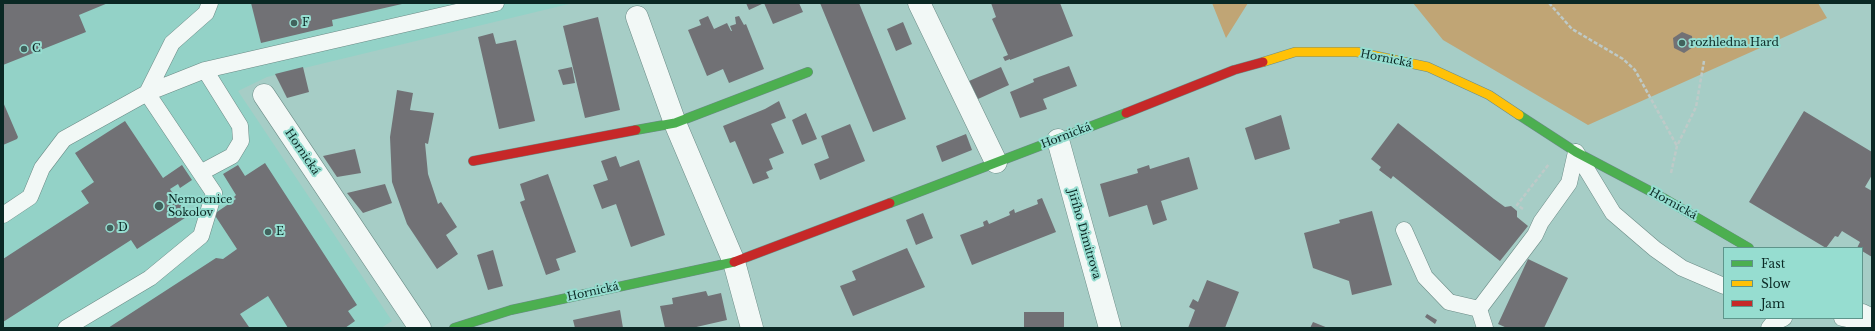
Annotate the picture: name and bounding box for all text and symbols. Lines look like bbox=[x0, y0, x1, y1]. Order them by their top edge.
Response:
place label: F bbox=[302, 16, 309, 30]
marker: F bbox=[289, 18, 299, 28]
place label: rozhledna Hard bbox=[1690, 36, 1779, 50]
marker: rozhledna Hard bbox=[1677, 38, 1687, 48]
place label: C bbox=[32, 42, 41, 56]
marker: C bbox=[19, 44, 29, 54]
street label: Hornická bbox=[1359, 48, 1413, 70]
street label: Hornická bbox=[1039, 120, 1093, 152]
street label: Hornická bbox=[282, 127, 322, 177]
street label: Hornická bbox=[1647, 186, 1699, 222]
street label: Jiřího Dimitrova bbox=[1065, 188, 1103, 280]
place label: Nemocnice Sokolov bbox=[168, 193, 232, 219]
marker: Nemocnice Sokolov bbox=[153, 200, 165, 212]
place label: D bbox=[118, 221, 128, 235]
marker: D bbox=[105, 223, 115, 233]
place label: E bbox=[276, 225, 284, 239]
marker: E bbox=[263, 227, 273, 237]
legend bbox=[1723, 247, 1863, 319]
text: Fast bbox=[1761, 256, 1785, 271]
text: Slow bbox=[1761, 276, 1790, 291]
street label: Hornická bbox=[566, 280, 620, 304]
text: Jam bbox=[1761, 296, 1785, 311]

